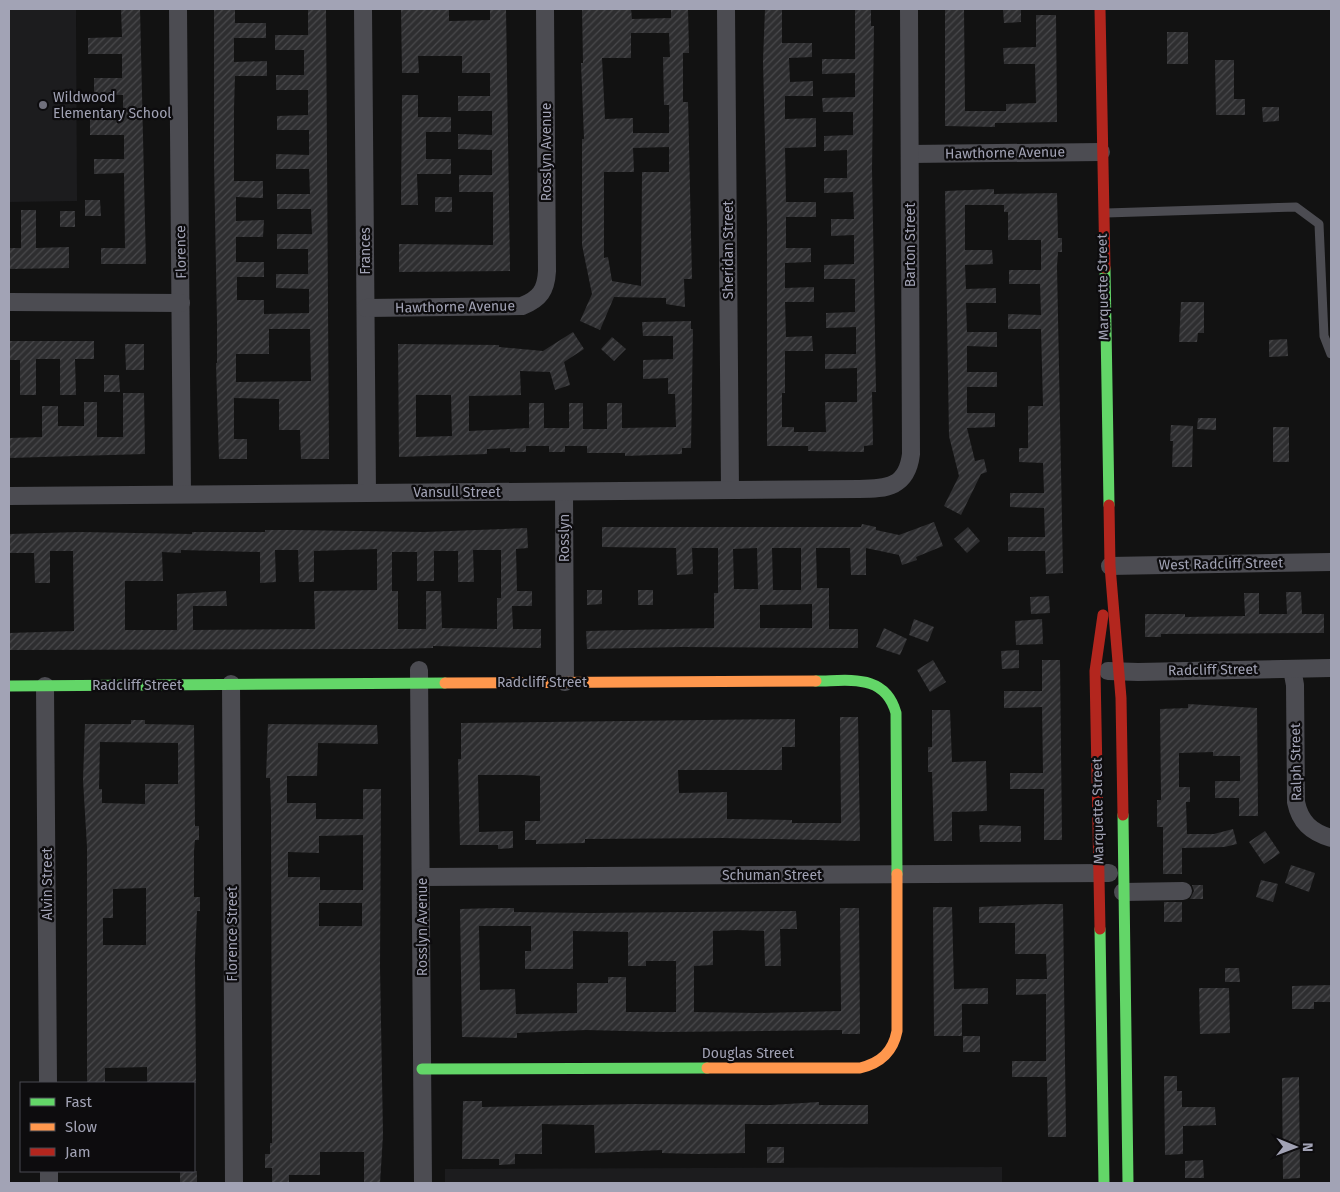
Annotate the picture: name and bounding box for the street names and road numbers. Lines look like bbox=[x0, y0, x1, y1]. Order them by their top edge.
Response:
street label: Rosslyn Avenue bbox=[538, 103, 555, 201]
street label: Hawthorne Avenue bbox=[945, 143, 1065, 163]
street label: Sheridan Street bbox=[720, 200, 737, 299]
street label: Barton Street bbox=[902, 202, 919, 287]
street label: Florence bbox=[172, 225, 190, 279]
street label: Frances bbox=[357, 227, 374, 275]
street label: Marquette Street bbox=[1094, 232, 1112, 341]
street label: Hawthorne Avenue bbox=[395, 297, 515, 317]
street label: Vansull Street bbox=[413, 484, 502, 501]
street label: Rosslyn bbox=[556, 514, 573, 562]
street label: West Radcliff Street bbox=[1159, 554, 1284, 574]
street label: Radcliff Street bbox=[1168, 661, 1259, 679]
street label: Radcliff Street bbox=[497, 674, 588, 691]
street label: Radcliff Street bbox=[92, 677, 183, 694]
street label: Ralph Street bbox=[1287, 722, 1305, 801]
street label: Marquette Street bbox=[1089, 756, 1107, 865]
street label: Alvin Street bbox=[39, 847, 56, 920]
street label: Schuman Street bbox=[722, 867, 823, 884]
street label: Rosslyn Avenue bbox=[414, 878, 431, 976]
street label: Florence Street bbox=[224, 885, 241, 982]
street label: Douglas Street bbox=[702, 1045, 795, 1062]

